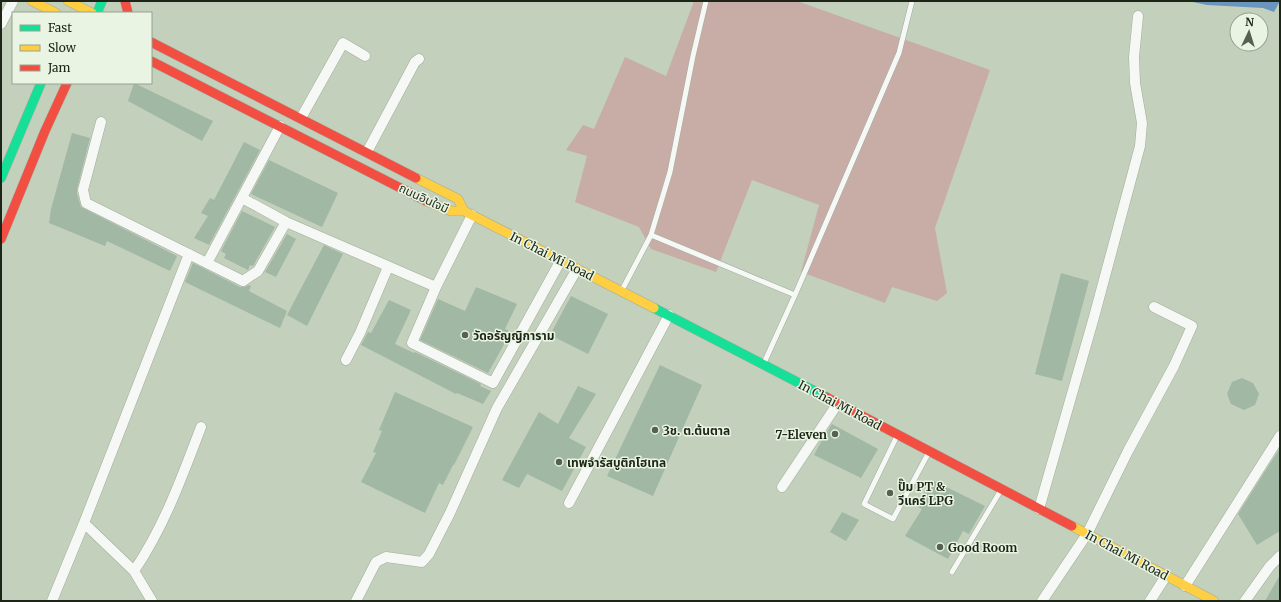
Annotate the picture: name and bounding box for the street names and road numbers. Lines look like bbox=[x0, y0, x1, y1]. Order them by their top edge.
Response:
street label: ถนนอินใจมี bbox=[397, 180, 451, 216]
street label: In Chai Mi Road bbox=[508, 228, 596, 284]
street label: In Chai Mi Road bbox=[796, 377, 884, 433]
street label: In Chai Mi Road bbox=[1083, 527, 1171, 583]

